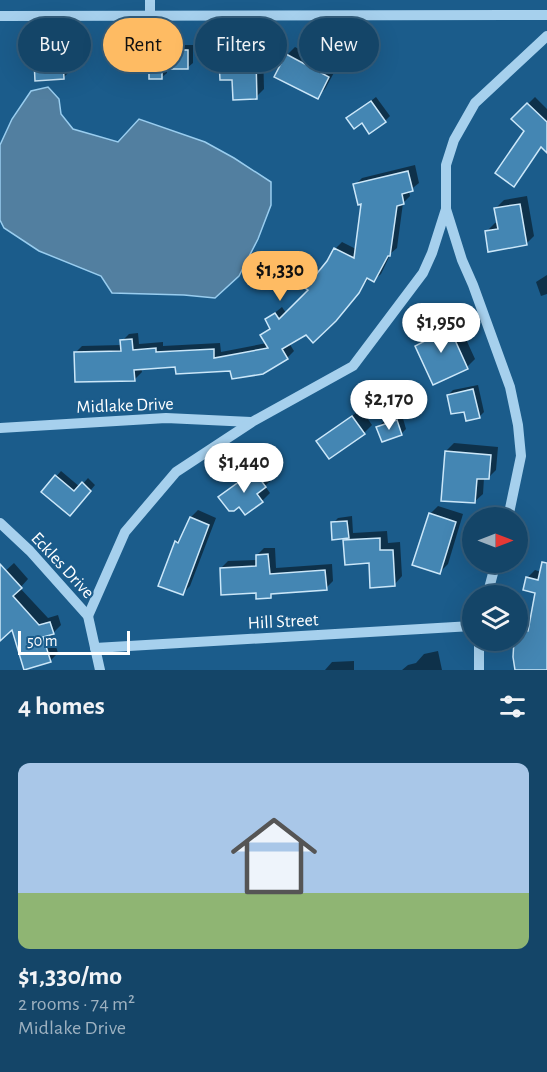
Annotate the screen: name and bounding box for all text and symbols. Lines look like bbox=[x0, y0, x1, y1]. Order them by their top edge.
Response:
chip: Buy bbox=[18, 18, 91, 72]
chip: Rent bbox=[103, 18, 183, 72]
chip: Filters bbox=[195, 18, 287, 72]
chip: New bbox=[299, 18, 379, 72]
pin: $1,330 bbox=[231, 251, 329, 302]
text: $1,330 bbox=[256, 260, 304, 280]
pin: $1,950 bbox=[392, 303, 490, 354]
text: $1,950 bbox=[416, 312, 466, 332]
pin: $2,170 bbox=[340, 380, 438, 431]
text: $2,170 bbox=[364, 389, 414, 409]
street label: Midlake Drive bbox=[76, 395, 174, 417]
pin: $1,440 bbox=[195, 443, 293, 494]
text: $1,440 bbox=[218, 452, 270, 472]
north arrow bbox=[462, 507, 528, 573]
map controls bbox=[462, 507, 528, 651]
street label: Eckles Drive bbox=[27, 529, 97, 602]
button: layers bbox=[462, 585, 528, 651]
street label: Hill Street bbox=[247, 611, 319, 633]
scale bar bbox=[18, 628, 130, 656]
text: 50 m bbox=[27, 633, 58, 649]
icon: filters bbox=[496, 690, 529, 723]
text: 4 homes bbox=[18, 693, 105, 719]
icon: home bbox=[220, 802, 328, 910]
text: $1,330/mo bbox=[18, 963, 122, 989]
text: 2 rooms · 74 m² bbox=[18, 994, 135, 1014]
text: Midlake Drive bbox=[18, 1018, 126, 1038]

